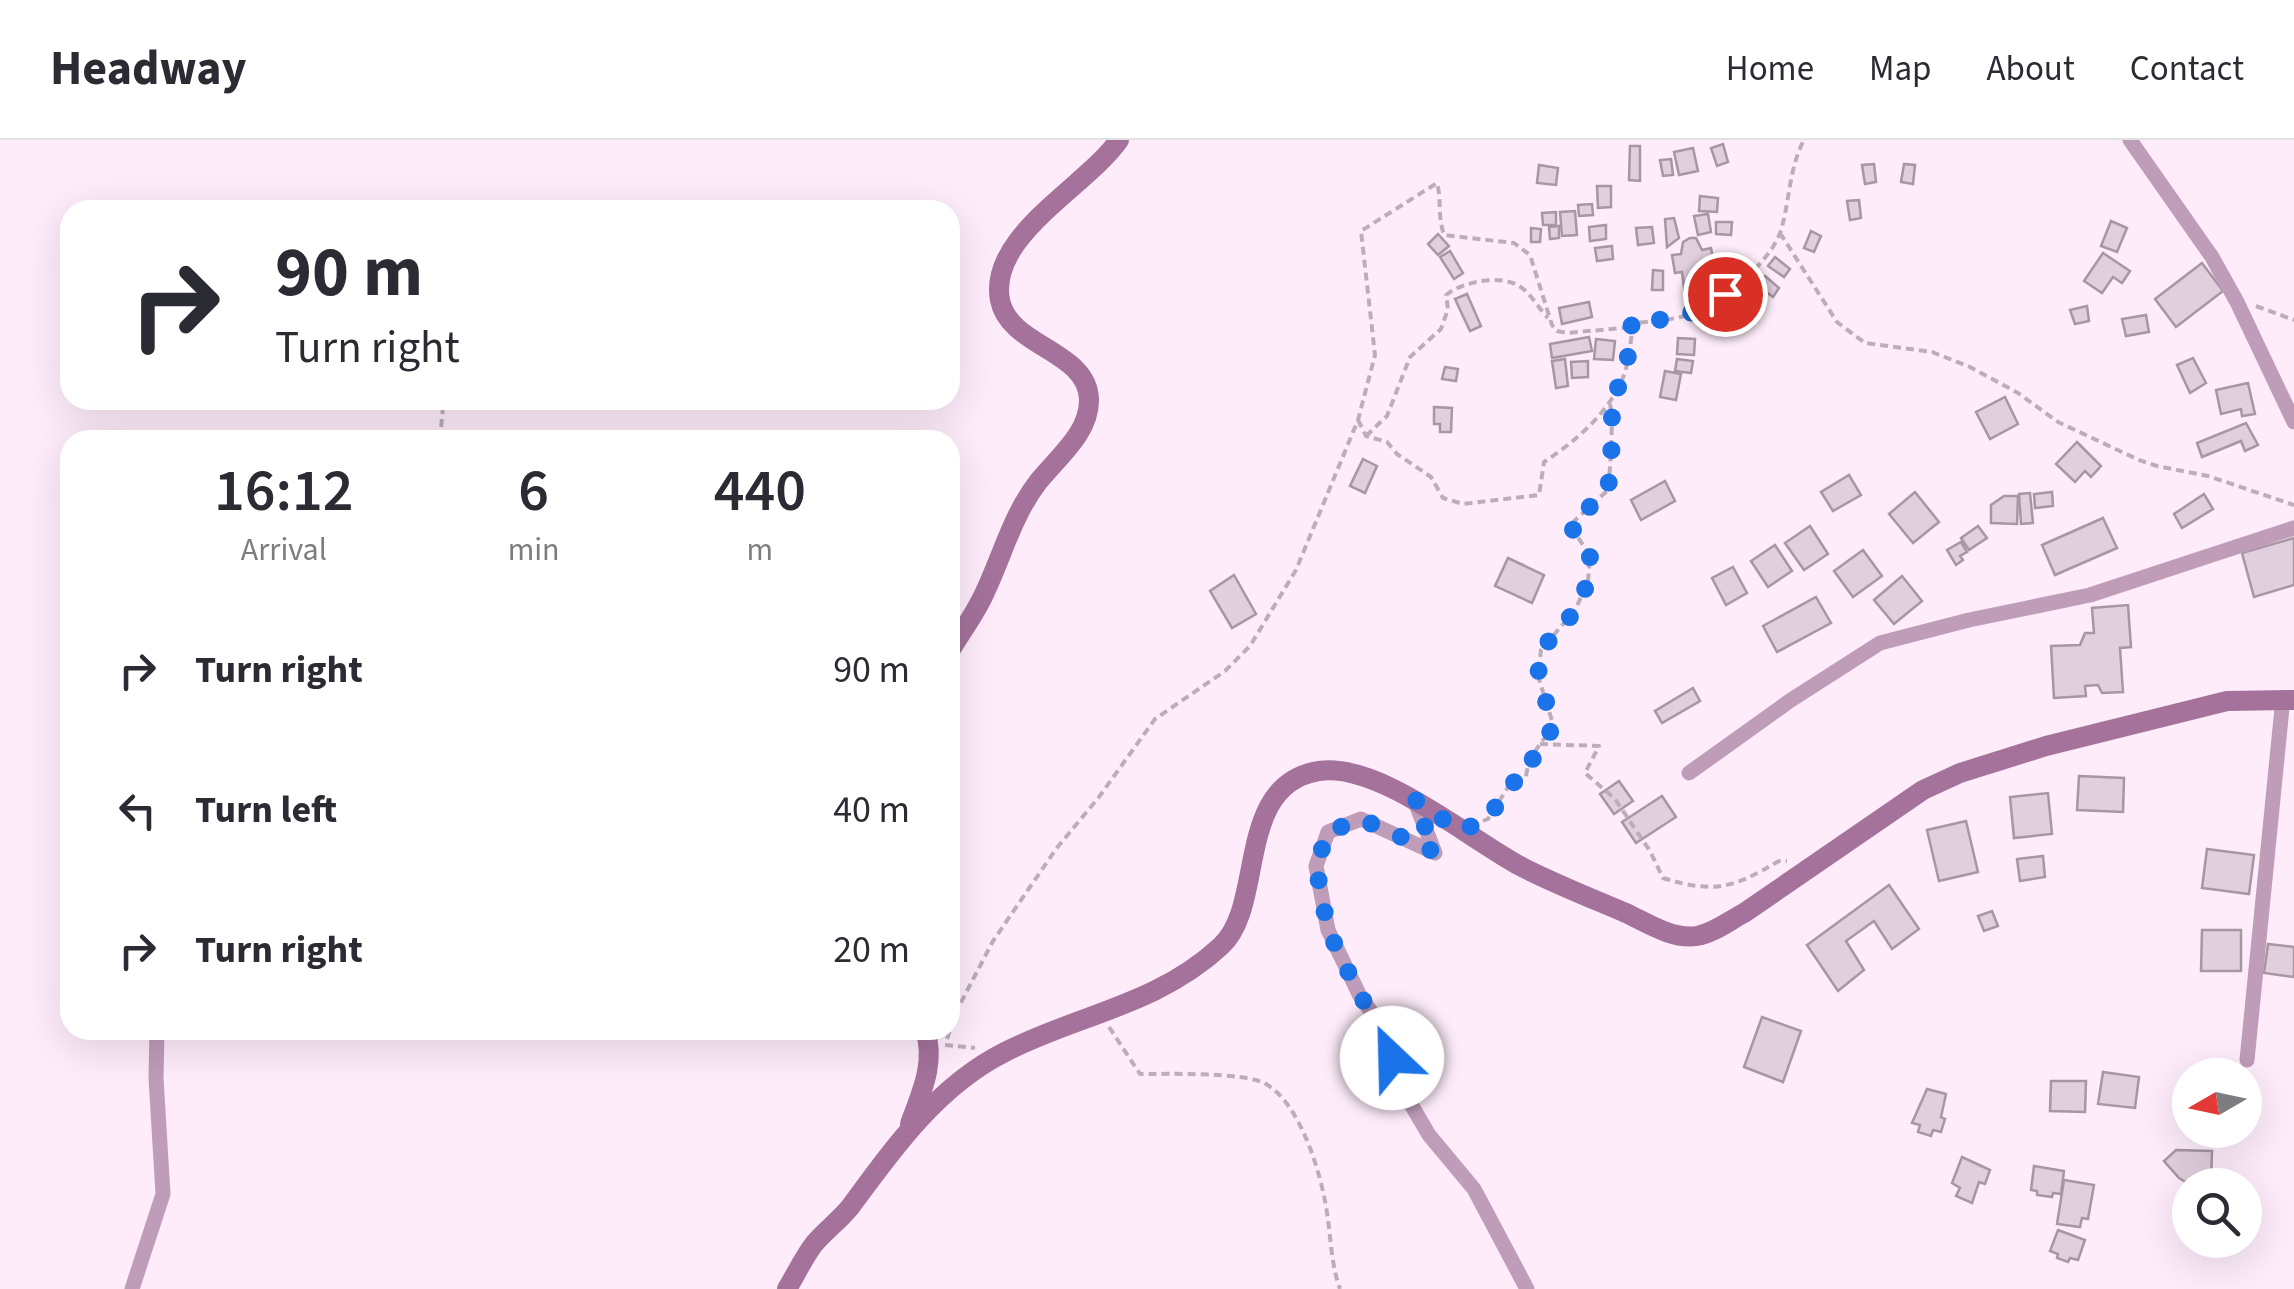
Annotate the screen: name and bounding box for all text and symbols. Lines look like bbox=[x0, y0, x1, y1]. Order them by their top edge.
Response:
text: Headway bbox=[50, 35, 247, 103]
text: Home bbox=[1726, 44, 1814, 94]
text: Map bbox=[1869, 44, 1932, 94]
text: About bbox=[1987, 44, 2075, 94]
text: Contact bbox=[2130, 44, 2244, 94]
text: 90 m bbox=[275, 223, 423, 323]
icon: right bbox=[110, 240, 240, 370]
pin bbox=[1683, 252, 1768, 337]
icon: arrive bbox=[1698, 267, 1753, 322]
text: Turn right bbox=[275, 316, 460, 380]
text: 16:12 bbox=[214, 449, 354, 534]
text: 6 bbox=[518, 449, 549, 534]
text: 440 bbox=[714, 449, 806, 534]
text: Arrival bbox=[241, 527, 327, 573]
text: min bbox=[508, 527, 560, 573]
text: m bbox=[747, 527, 773, 573]
icon: right bbox=[110, 643, 165, 698]
text: Turn right bbox=[195, 643, 363, 697]
text: 90 m bbox=[833, 643, 910, 697]
icon: left bbox=[110, 783, 165, 838]
text: Turn left bbox=[195, 783, 337, 837]
text: 40 m bbox=[833, 783, 910, 837]
icon: right bbox=[110, 923, 165, 978]
text: Turn right bbox=[195, 923, 363, 977]
text: 20 m bbox=[833, 923, 910, 977]
position arrow bbox=[1340, 1006, 1444, 1110]
north arrow bbox=[2172, 1058, 2262, 1148]
map controls bbox=[2172, 1058, 2262, 1258]
button: search bbox=[2172, 1168, 2262, 1258]

